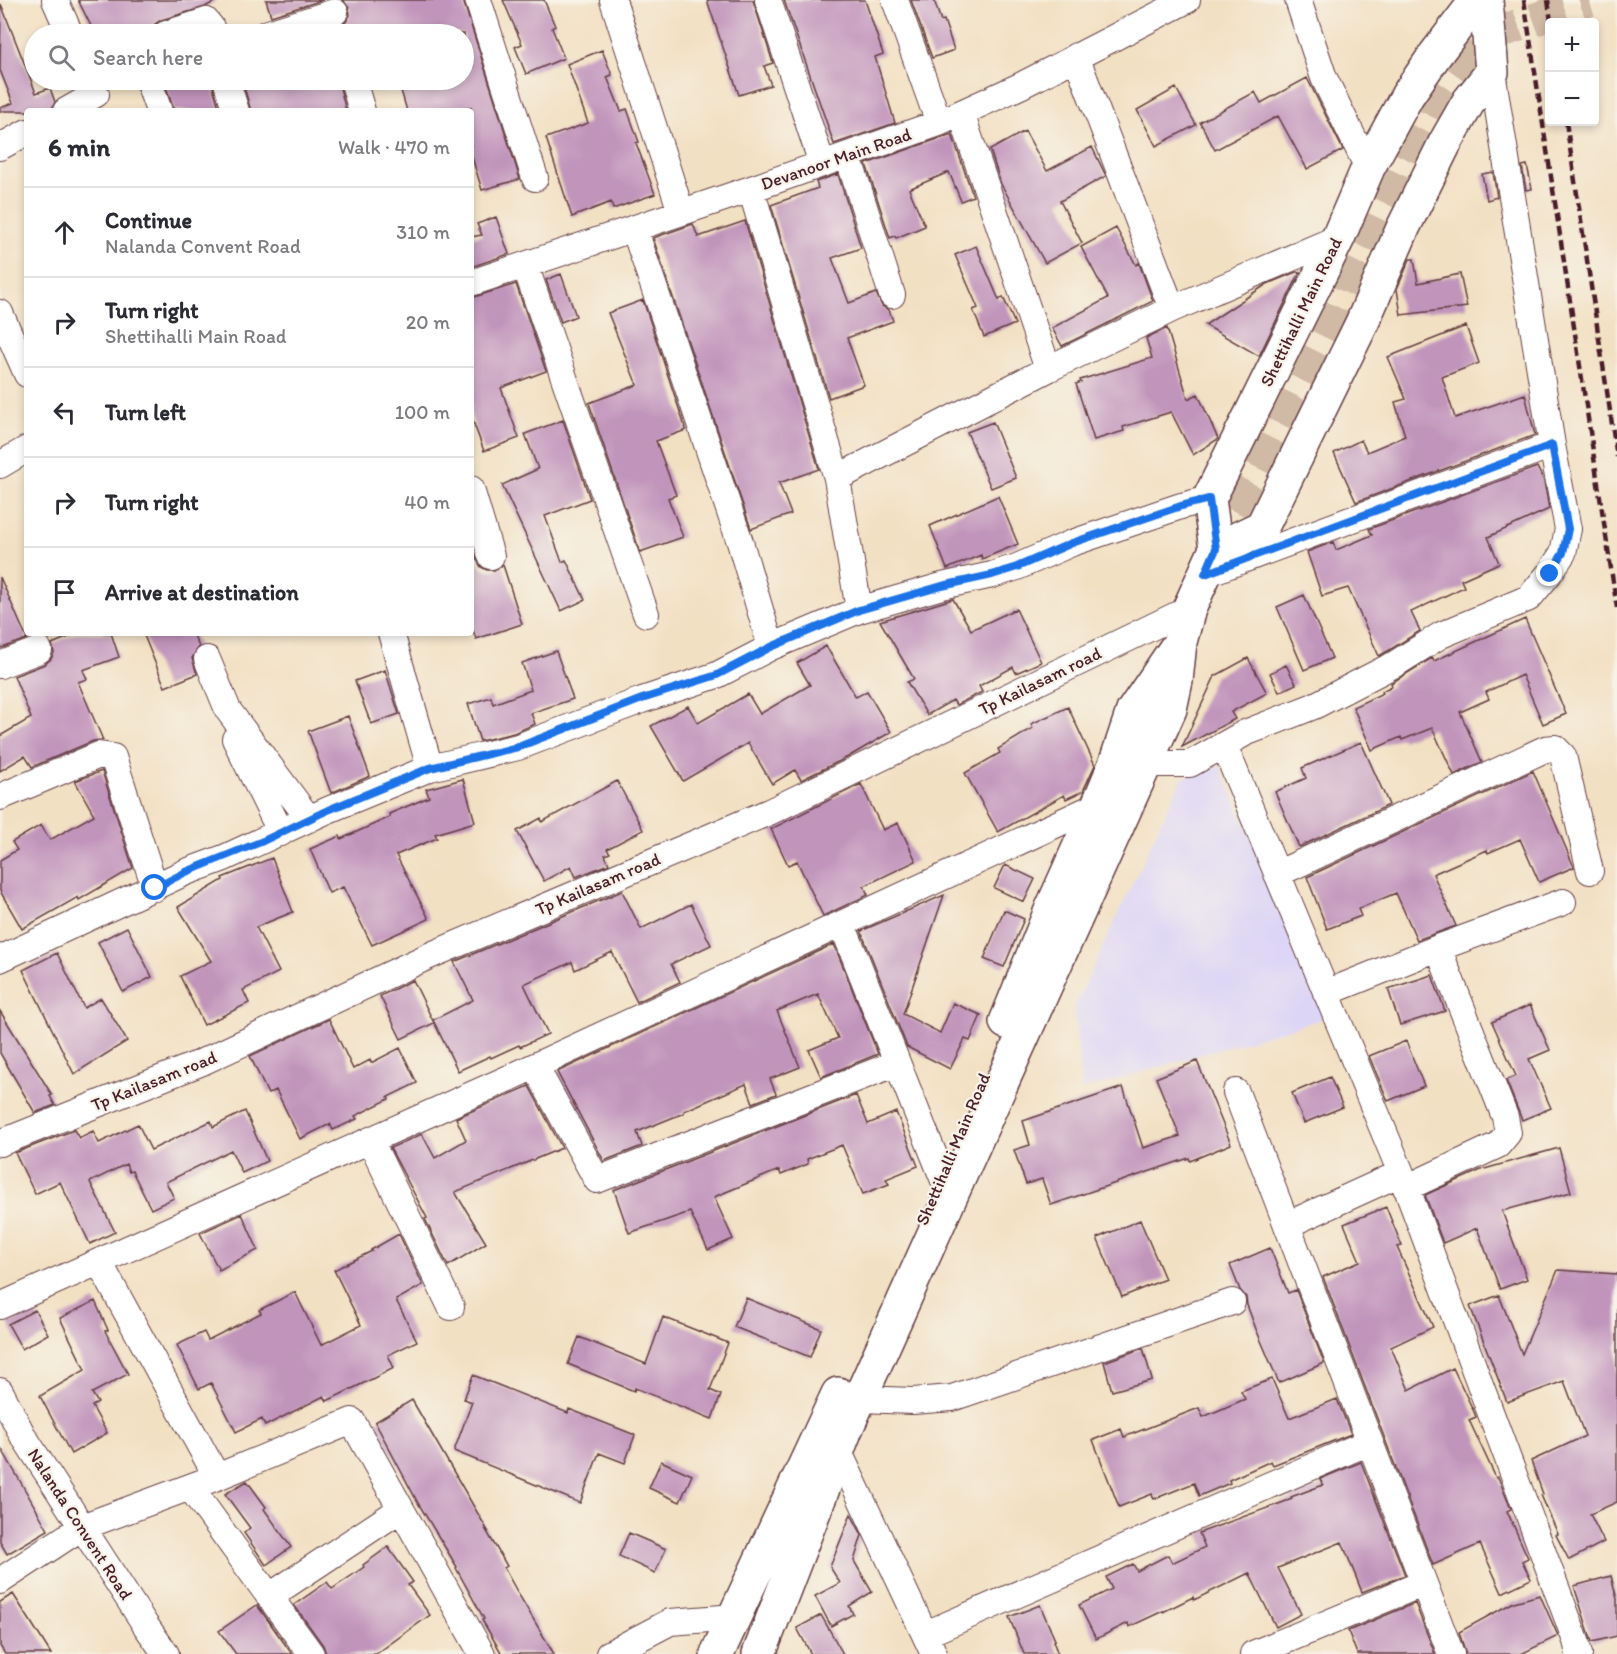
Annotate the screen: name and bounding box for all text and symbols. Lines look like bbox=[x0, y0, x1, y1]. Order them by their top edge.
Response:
map controls bbox=[1545, 18, 1599, 126]
button: + bbox=[1545, 18, 1599, 72]
search box bbox=[24, 24, 474, 90]
icon: search bbox=[45, 41, 78, 74]
text: Search here bbox=[93, 44, 203, 71]
button: − bbox=[1545, 72, 1599, 126]
street label: Devanoor Main Road bbox=[758, 123, 914, 195]
text: 6 min bbox=[48, 131, 110, 163]
text: Walk · 470 m bbox=[338, 135, 450, 159]
text: Continue bbox=[105, 207, 192, 234]
icon: ahead bbox=[48, 216, 81, 249]
text: 310 m bbox=[396, 220, 450, 244]
text: Nalanda Convent Road bbox=[105, 234, 301, 258]
street label: Shettihalli Main Road bbox=[1255, 234, 1347, 390]
text: Turn right bbox=[105, 297, 199, 324]
icon: right bbox=[48, 306, 81, 339]
text: 20 m bbox=[406, 310, 450, 334]
text: Shettihalli Main Road bbox=[105, 324, 287, 348]
icon: left bbox=[48, 396, 81, 429]
text: Turn left bbox=[105, 399, 186, 426]
text: 100 m bbox=[395, 400, 450, 424]
icon: right bbox=[48, 486, 81, 519]
text: Turn right bbox=[105, 489, 199, 516]
text: 40 m bbox=[404, 490, 450, 514]
route end bbox=[1536, 560, 1562, 586]
icon: arrive bbox=[48, 576, 81, 609]
text: Arrive at destination bbox=[105, 579, 299, 606]
street label: Tp Kailasam road bbox=[975, 642, 1105, 720]
street label: Tp Kailasam road bbox=[532, 848, 664, 920]
route start bbox=[141, 874, 167, 900]
street label: Tp Kailasam road bbox=[88, 1046, 220, 1116]
street label: Shettihalli Main Road bbox=[911, 1069, 995, 1229]
street label: Nalanda Convent Road bbox=[23, 1444, 137, 1604]

